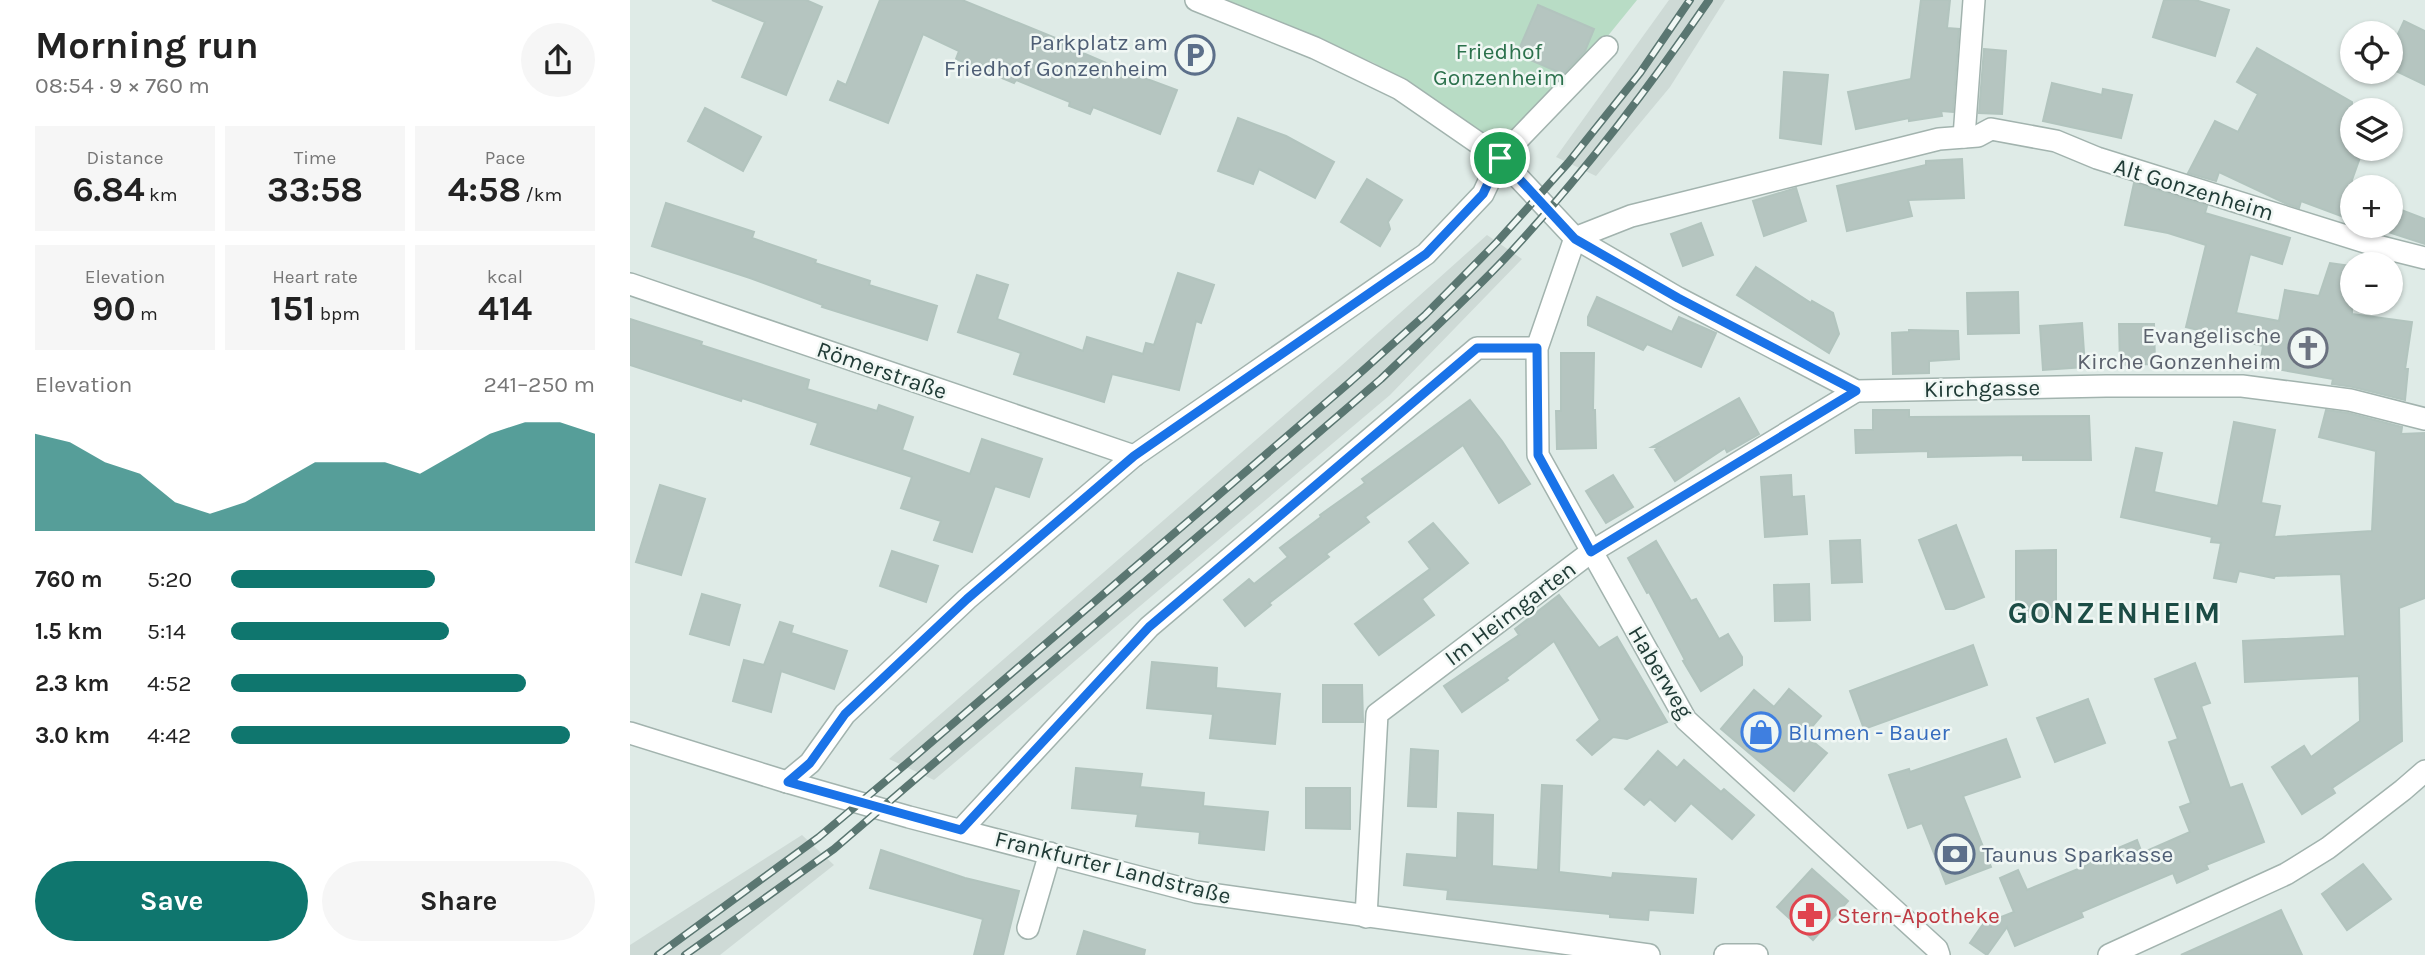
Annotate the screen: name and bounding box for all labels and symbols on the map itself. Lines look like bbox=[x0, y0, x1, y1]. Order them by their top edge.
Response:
place label: Parkplatz am Friedhof Gonzenheim bbox=[944, 29, 1168, 82]
parking icon: Parkplatz am Friedhof Gonzenheim bbox=[1174, 34, 1216, 76]
park label: Friedhof Gonzenheim bbox=[1433, 38, 1565, 91]
pin bbox=[1470, 128, 1530, 188]
street label: Alt Gonzenheim bbox=[2111, 152, 2277, 227]
place label: Evangelische Kirche Gonzenheim bbox=[2077, 322, 2281, 375]
church icon: Evangelische Kirche Gonzenheim bbox=[2287, 327, 2329, 369]
street label: Römerstraße bbox=[813, 336, 950, 405]
street label: Kirchgasse bbox=[1924, 374, 2041, 403]
street label: Im Heimgarten bbox=[1439, 555, 1581, 672]
district label: GONZENHEIM bbox=[2008, 595, 2222, 631]
street label: Haberweg bbox=[1622, 621, 1699, 723]
shop icon: Blumen - Bauer bbox=[1740, 711, 1782, 753]
place label: Blumen - Bauer bbox=[1788, 719, 1950, 746]
street label: Frankfurter Landstraße bbox=[992, 825, 1234, 910]
bank icon: Taunus Sparkasse bbox=[1934, 833, 1976, 875]
place label: Taunus Sparkasse bbox=[1982, 841, 2173, 868]
pharmacy icon: Stern-Apotheke bbox=[1789, 894, 1831, 936]
place label: Stern-Apotheke bbox=[1837, 902, 2000, 929]

